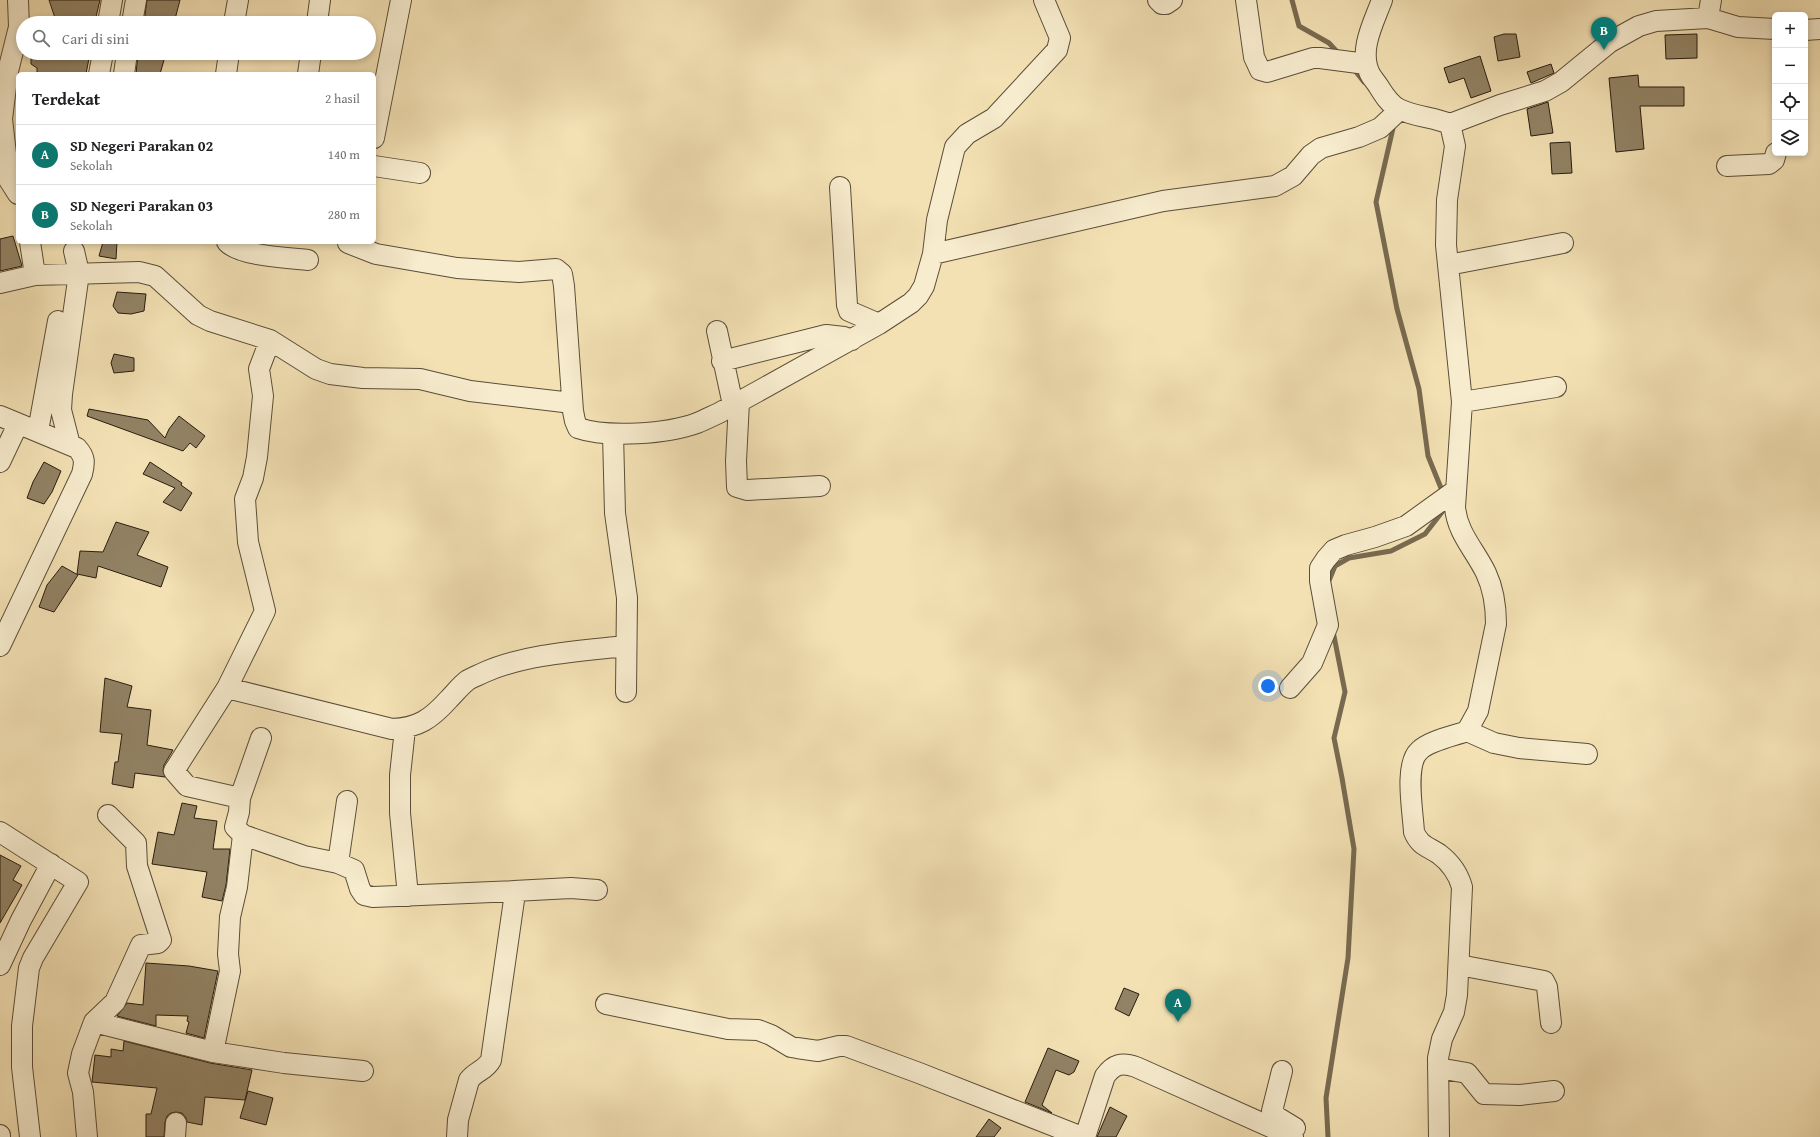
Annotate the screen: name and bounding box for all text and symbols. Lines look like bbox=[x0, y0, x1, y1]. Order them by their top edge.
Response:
map controls bbox=[1772, 12, 1808, 156]
button: + bbox=[1772, 12, 1808, 48]
search box bbox=[16, 16, 376, 60]
pin: B bbox=[1591, 17, 1617, 50]
icon: search bbox=[30, 27, 52, 49]
text: Cari di sini bbox=[62, 28, 129, 49]
button: − bbox=[1772, 48, 1808, 84]
button: locate bbox=[1772, 84, 1808, 120]
text: Terdekat bbox=[32, 86, 100, 111]
text: 2 hasil bbox=[325, 89, 360, 108]
button: layers bbox=[1772, 120, 1808, 156]
text: SD Negeri Parakan 02 bbox=[70, 135, 213, 156]
text: A bbox=[41, 145, 49, 164]
text: 140 m bbox=[328, 145, 360, 164]
text: Sekolah bbox=[70, 156, 113, 175]
text: SD Negeri Parakan 03 bbox=[70, 195, 213, 216]
text: B bbox=[41, 205, 49, 224]
text: 280 m bbox=[328, 205, 360, 224]
text: Sekolah bbox=[70, 216, 113, 235]
your location bbox=[1258, 676, 1278, 696]
pin: A bbox=[1165, 989, 1191, 1022]

